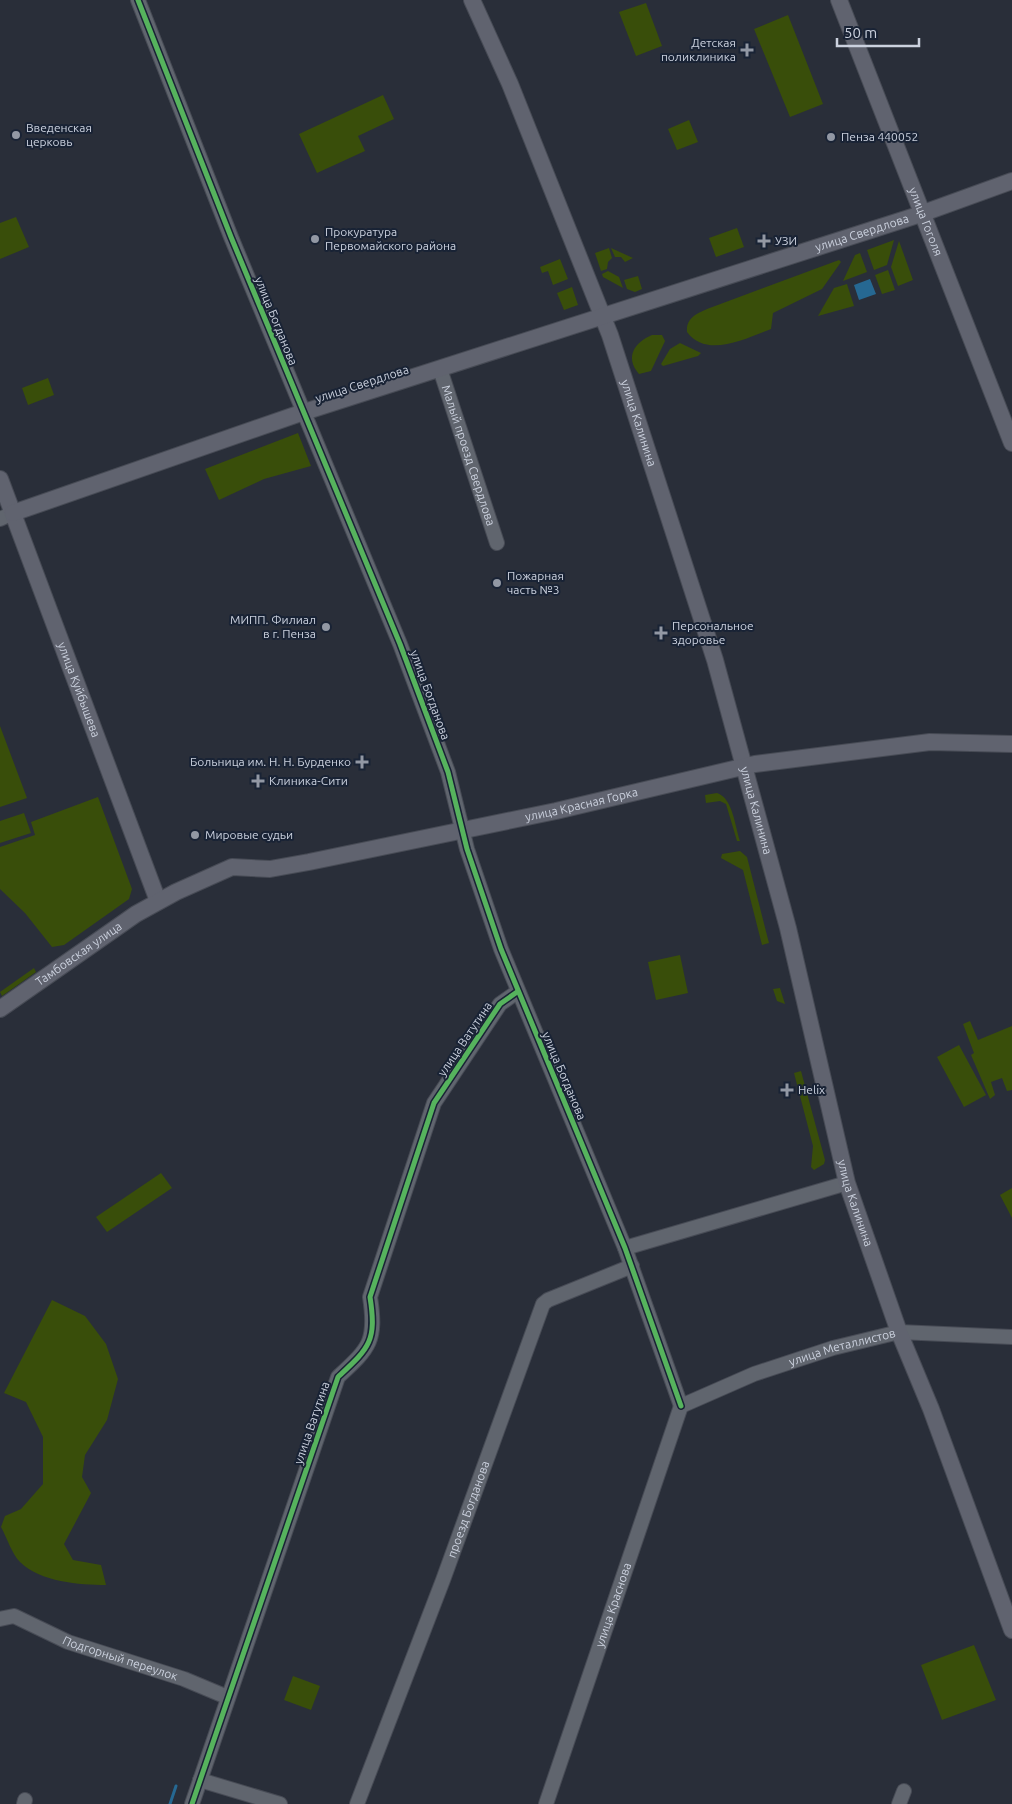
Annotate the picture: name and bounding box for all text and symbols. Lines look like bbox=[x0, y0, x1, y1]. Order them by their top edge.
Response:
scale bar bbox=[837, 15, 920, 47]
text: 50 m bbox=[844, 24, 877, 41]
place label: Детская поликлиника bbox=[661, 36, 736, 63]
marker: Детская поликлиника bbox=[740, 43, 754, 57]
place label: Введенская церковь bbox=[26, 121, 92, 148]
marker: Введенская церковь bbox=[10, 129, 22, 141]
place label: Пенза 440052 bbox=[841, 130, 918, 143]
marker: Пенза 440052 bbox=[825, 131, 837, 143]
street label: улица Гоголя bbox=[907, 185, 945, 258]
street label: улица Свердлова bbox=[813, 211, 910, 254]
place label: Прокуратура Первомайского района bbox=[325, 225, 456, 252]
marker: Прокуратура Первомайского района bbox=[309, 233, 321, 245]
marker: УЗИ bbox=[757, 234, 771, 248]
place label: УЗИ bbox=[775, 234, 797, 247]
street label: улица Богданова bbox=[253, 275, 300, 367]
street label: улица Свердлова bbox=[314, 362, 410, 405]
street label: улица Калинина bbox=[619, 378, 659, 468]
street label: Малый проезд Свердлова bbox=[440, 383, 498, 527]
place label: Пожарная часть №3 bbox=[507, 569, 564, 596]
marker: Пожарная часть №3 bbox=[491, 577, 503, 589]
place label: МИПП. Филиал в г. Пенза bbox=[230, 613, 316, 640]
place label: Персональное здоровье bbox=[672, 619, 754, 646]
marker: МИПП. Филиал в г. Пенза bbox=[320, 621, 332, 633]
marker: Персональное здоровье bbox=[654, 626, 668, 640]
street label: улица Куйбышева bbox=[56, 640, 103, 739]
street label: улица Богданова bbox=[408, 648, 453, 741]
place label: Больница им. Н. Н. Бурденко bbox=[190, 755, 351, 768]
marker: Больница им. Н. Н. Бурденко bbox=[355, 755, 369, 769]
street label: улица Калинина bbox=[738, 765, 775, 856]
marker: Клиника-Сити bbox=[251, 774, 265, 788]
place label: Клиника-Сити bbox=[269, 774, 348, 787]
street label: улица Красная Горка bbox=[524, 785, 639, 823]
place label: Мировые судьи bbox=[205, 828, 293, 841]
marker: Мировые судьи bbox=[189, 829, 201, 841]
street label: Тамбовская улица bbox=[33, 919, 124, 988]
street label: улица Ватутина bbox=[435, 999, 494, 1078]
street label: улица Богданова bbox=[540, 1030, 589, 1122]
marker: Helix bbox=[780, 1083, 794, 1097]
place label: Helix bbox=[798, 1083, 825, 1096]
street label: улица Калинина bbox=[836, 1158, 876, 1248]
street label: улица Металлистов bbox=[787, 1326, 897, 1368]
street label: улица Ватутина bbox=[291, 1380, 332, 1466]
street label: проезд Богданова bbox=[445, 1459, 492, 1559]
street label: улица Краснова bbox=[593, 1561, 633, 1649]
street label: Подгорный переулок bbox=[61, 1633, 179, 1683]

